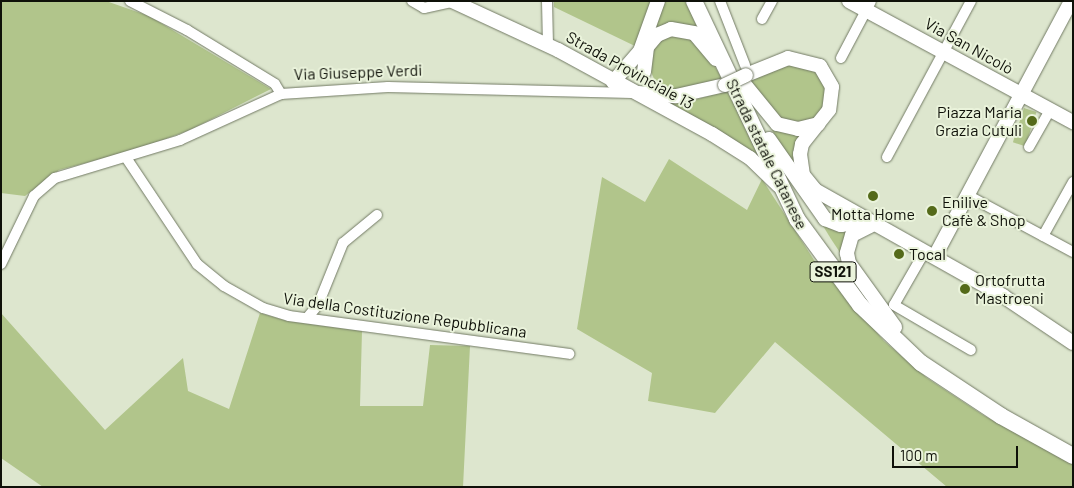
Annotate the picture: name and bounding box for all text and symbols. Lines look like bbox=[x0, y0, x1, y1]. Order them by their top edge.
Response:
street label: Via San Nicolò bbox=[921, 14, 1017, 78]
street label: Strada Provinciale 13 bbox=[563, 27, 697, 113]
street label: Via Giuseppe Verdi bbox=[293, 60, 423, 84]
street label: Strada statale Catanese bbox=[722, 76, 812, 232]
place label: Piazza Maria Grazia Cutuli bbox=[935, 102, 1022, 140]
marker: Piazza Maria Grazia Cutuli bbox=[1026, 115, 1038, 127]
marker: Motta Home bbox=[867, 190, 879, 202]
place label: Enilive Cafè & Shop bbox=[942, 192, 1026, 230]
place label: Motta Home bbox=[831, 204, 915, 224]
marker: Enilive Cafè & Shop bbox=[926, 205, 938, 217]
place label: Tocal bbox=[909, 244, 946, 264]
marker: Tocal bbox=[893, 248, 905, 260]
road number: SS121 bbox=[809, 260, 857, 284]
place label: Ortofrutta Mastroeni bbox=[975, 270, 1045, 308]
marker: Ortofrutta Mastroeni bbox=[959, 283, 971, 295]
street label: Via della Costituzione Repubblicana bbox=[282, 288, 528, 342]
scale bar bbox=[894, 436, 1020, 468]
text: 100 m bbox=[900, 446, 938, 464]

